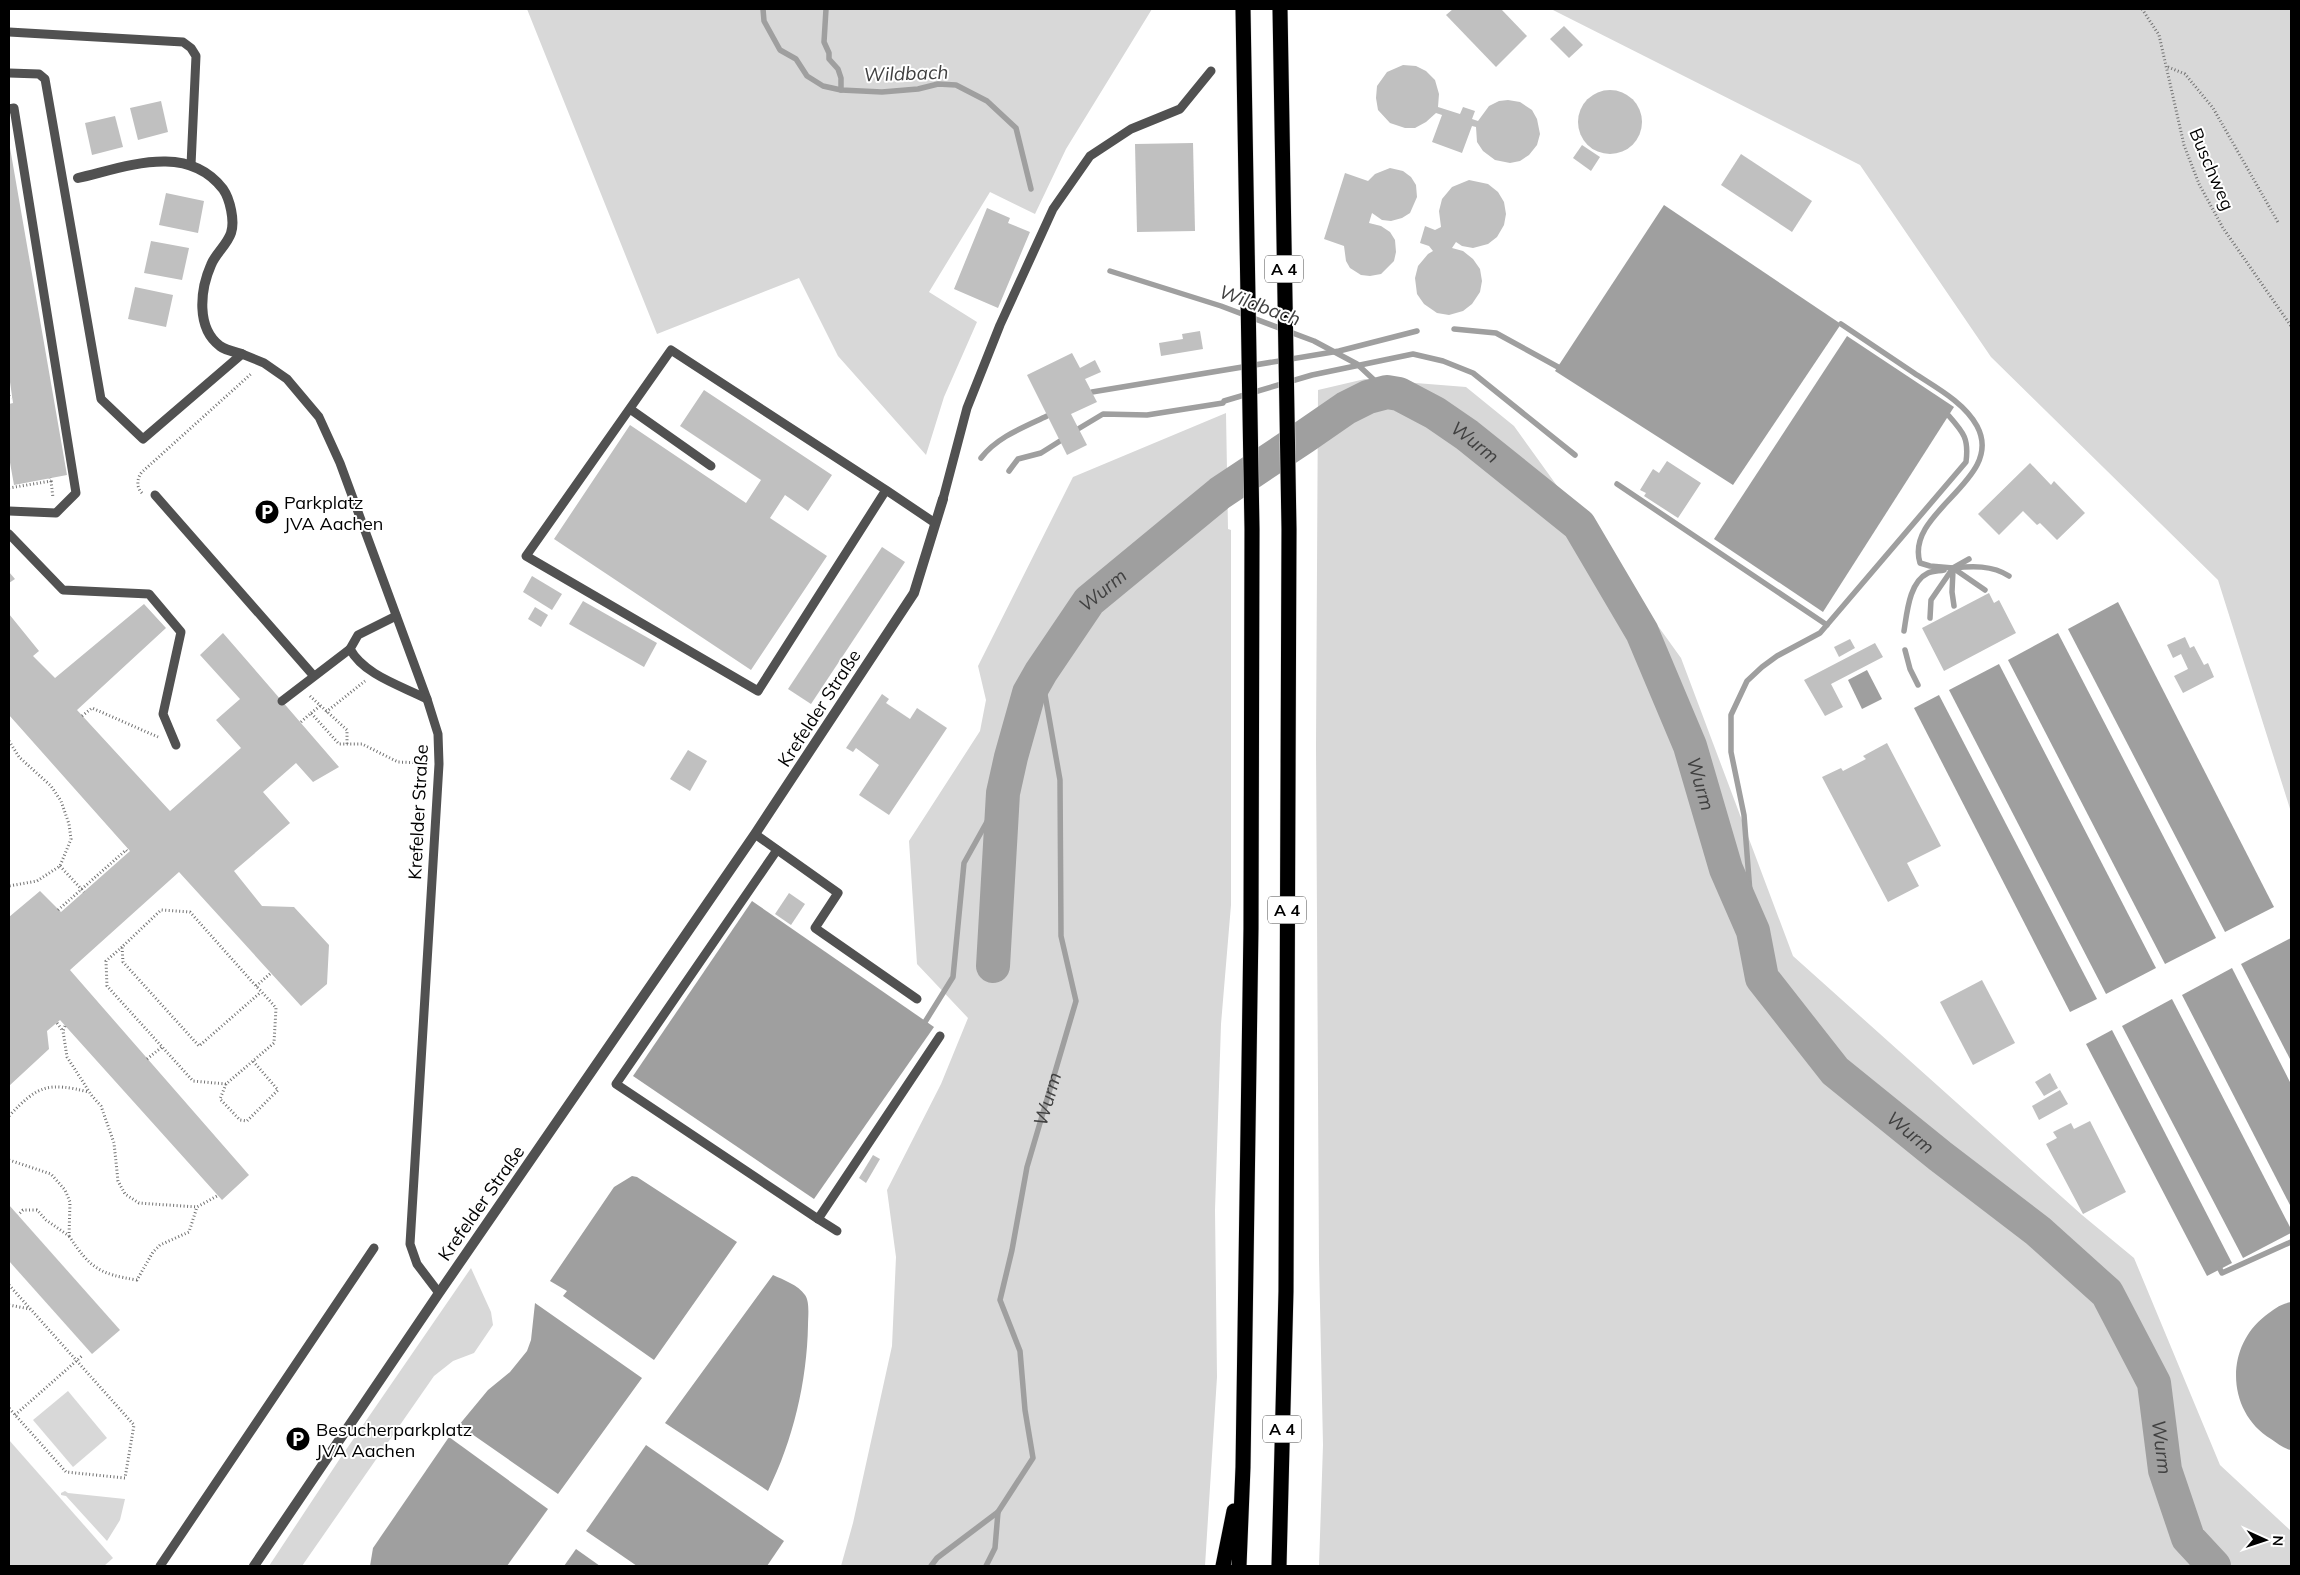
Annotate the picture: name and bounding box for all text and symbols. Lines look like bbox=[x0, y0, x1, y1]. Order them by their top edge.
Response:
water label: Wildbach bbox=[863, 60, 949, 86]
street label: Buschweg bbox=[2184, 124, 2240, 214]
road number: A 4 bbox=[1265, 255, 1303, 282]
water label: Wildbach bbox=[1216, 279, 1304, 331]
water label: Wurm bbox=[1446, 416, 1504, 468]
place label: Parkplatz JVA Aachen bbox=[284, 491, 383, 535]
parking icon: Parkplatz JVA Aachen bbox=[254, 499, 280, 525]
water label: Wurm bbox=[1074, 563, 1131, 617]
street label: Krefelder Straße bbox=[773, 645, 865, 771]
street label: Krefelder Straße bbox=[403, 744, 433, 880]
water label: Wurm bbox=[1682, 754, 1720, 813]
road number: A 4 bbox=[1268, 896, 1306, 924]
water label: Wurm bbox=[1028, 1069, 1066, 1129]
water label: Wurm bbox=[1882, 1106, 1939, 1159]
street label: Krefelder Straße bbox=[433, 1141, 529, 1265]
road number: A 4 bbox=[1263, 1416, 1301, 1442]
place label: Besucherparkplatz JVA Aachen bbox=[316, 1418, 472, 1462]
water label: Wurm bbox=[2147, 1418, 2177, 1476]
parking icon: Besucherparkplatz JVA Aachen bbox=[285, 1426, 311, 1452]
north arrow bbox=[2240, 1515, 2290, 1565]
text: N bbox=[2269, 1535, 2287, 1546]

